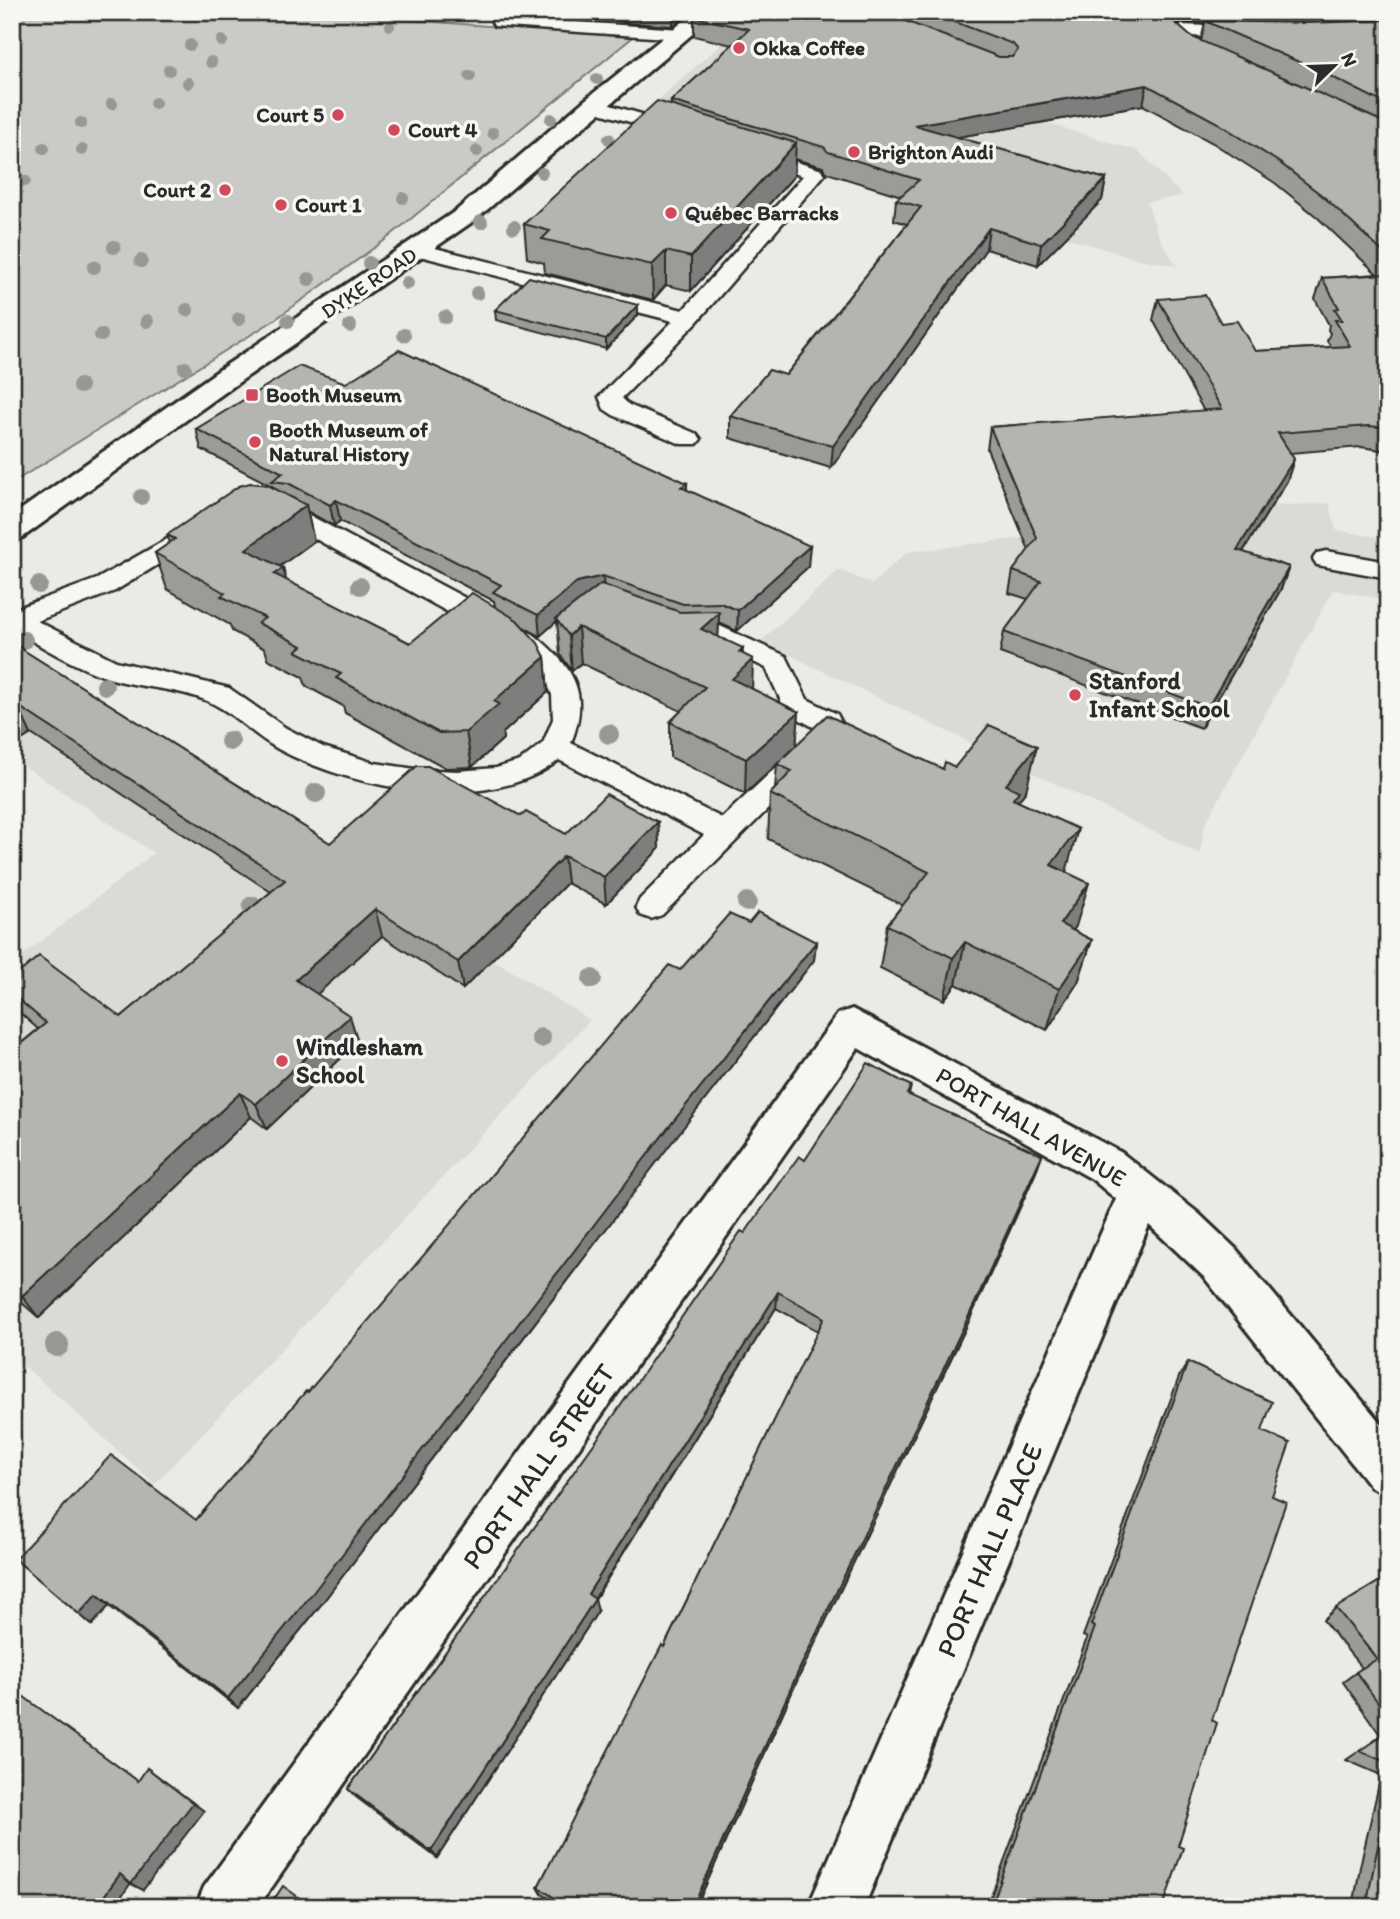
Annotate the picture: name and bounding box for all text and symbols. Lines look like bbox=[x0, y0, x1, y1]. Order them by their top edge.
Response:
north arrow bbox=[1298, 32, 1368, 102]
place label: Okka Coffee bbox=[753, 35, 865, 60]
marker: Okka Coffee bbox=[731, 40, 747, 56]
text: N bbox=[1336, 49, 1362, 70]
place label: Court 5 bbox=[256, 102, 324, 127]
marker: Court 5 bbox=[330, 107, 346, 123]
place label: Court 4 bbox=[408, 117, 478, 142]
marker: Court 4 bbox=[386, 122, 402, 138]
place label: Brighton Audi bbox=[868, 139, 994, 165]
marker: Brighton Audi bbox=[846, 144, 862, 160]
place label: Court 2 bbox=[143, 177, 211, 202]
marker: Court 2 bbox=[217, 182, 233, 198]
place label: Court 1 bbox=[295, 192, 362, 217]
marker: Court 1 bbox=[273, 197, 289, 213]
place label: Québec Barracks bbox=[685, 200, 839, 225]
marker: Québec Barracks bbox=[663, 205, 679, 221]
street label: DYKE ROAD bbox=[316, 241, 421, 324]
place label: Booth Museum bbox=[266, 382, 402, 407]
marker: Booth Museum bbox=[244, 387, 260, 403]
place label: Booth Museum of Natural History bbox=[269, 417, 428, 467]
marker: Booth Museum of Natural History bbox=[247, 434, 263, 450]
place label: Stanford Infant School bbox=[1089, 666, 1230, 723]
marker: Stanford Infant School bbox=[1067, 687, 1083, 703]
place label: Windlesham School bbox=[296, 1032, 424, 1089]
marker: Windlesham School bbox=[274, 1053, 290, 1069]
street label: PORT HALL AVENUE bbox=[931, 1060, 1131, 1193]
street label: PORT HALL STREET bbox=[454, 1356, 622, 1575]
street label: PORT HALL PLACE bbox=[929, 1438, 1049, 1662]

